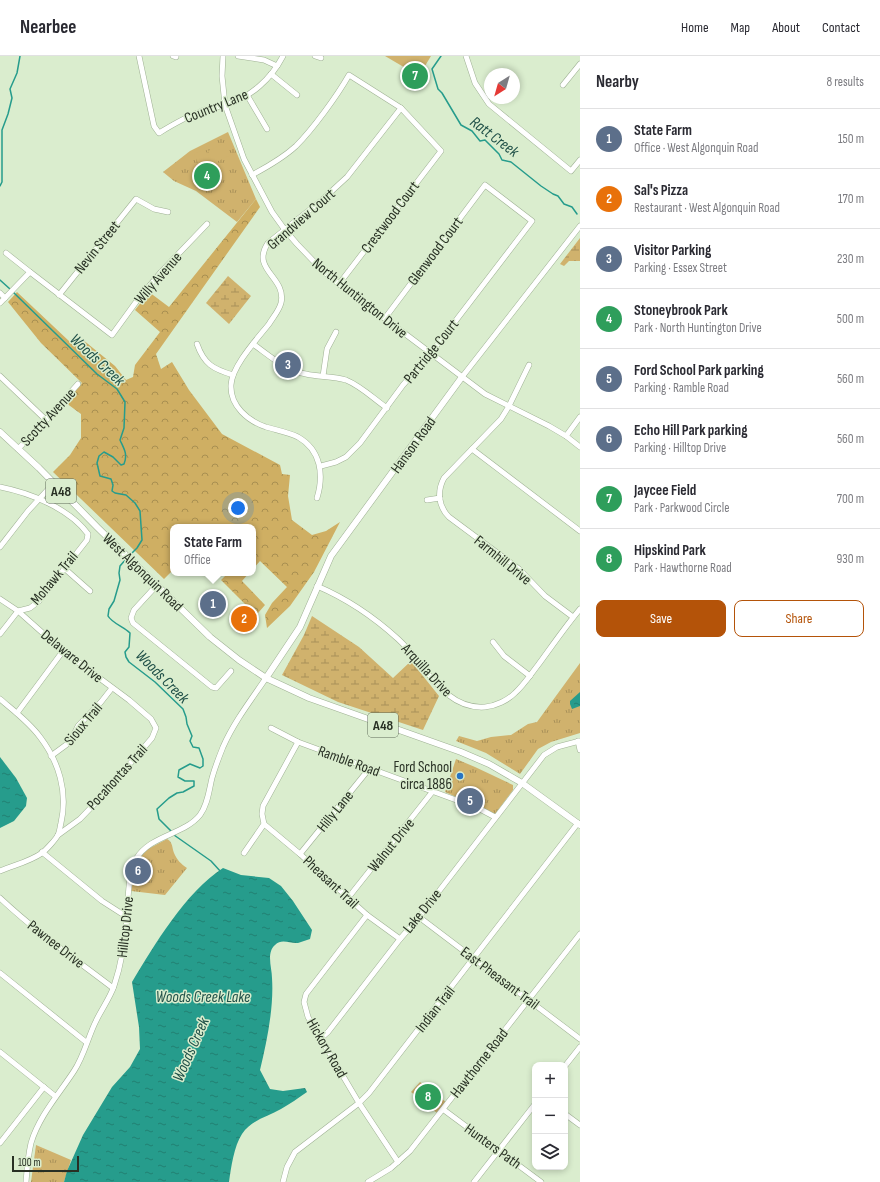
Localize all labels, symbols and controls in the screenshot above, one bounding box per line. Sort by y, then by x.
text: Nearbee [20,16,76,39]
text: Home [681,19,709,36]
text: Map [731,19,750,36]
text: About [772,19,800,36]
text: Contact [822,19,860,36]
pin: 7 [402,61,428,91]
north arrow [484,68,520,104]
text: Nearby [596,72,639,92]
text: 8 results [826,74,864,90]
street label: Country Lane [182,85,251,128]
water label: Ratt Creek [466,113,523,162]
text: State Farm [634,121,692,140]
text: 1 [606,131,612,147]
text: 150 m [838,131,864,147]
text: Office · West Algonquin Road [634,140,758,156]
pin: 4 [194,161,220,191]
street label: Crestwood Court [357,177,424,257]
text: Sal's Pizza [634,181,688,200]
street label: Grandview Court [263,184,340,254]
text: 2 [606,191,612,207]
text: 170 m [838,191,864,207]
text: Restaurant · West Algonquin Road [634,200,780,216]
street label: Glenwood Court [403,213,468,289]
street label: Nevin Street [70,217,125,278]
text: Visitor Parking [634,241,711,260]
street label: Willy Avenue [131,248,186,308]
text: 3 [606,251,612,267]
text: 230 m [837,251,864,267]
street label: North Huntington Drive [308,254,411,343]
text: Parking · Essex Street [634,260,727,276]
text: Stoneybrook Park [634,301,728,320]
text: 4 [606,311,612,327]
text: 500 m [837,311,864,327]
street label: Partridge Court [400,315,463,387]
text: Park · North Huntington Drive [634,320,762,336]
water label: Woods Creek [66,330,129,391]
pin: 3 [275,350,301,380]
text: Ford School Park parking [634,361,764,380]
text: 5 [606,371,612,387]
text: 560 m [837,371,864,387]
text: Parking · Ramble Road [634,380,729,396]
street label: Scotty Avenue [17,384,80,450]
street label: Hanson Road [387,413,440,477]
text: Echo Hill Park parking [634,421,747,440]
text: 6 [606,431,612,447]
text: 560 m [837,431,864,447]
text: Parking · Hilltop Drive [634,440,726,456]
road number: A48 [46,479,76,503]
text: Jaycee Field [634,481,696,500]
text: 7 [606,491,612,507]
text: 700 m [837,491,864,507]
your location [228,498,248,518]
text: Park · Parkwood Circle [634,500,729,516]
popup [170,524,256,576]
street label: West Algonquin Road [98,529,187,616]
street label: Farmhill Drive [470,531,535,589]
text: State Farm [184,533,242,552]
text: Hipskind Park [634,541,706,560]
street label: Mohawk Trail [26,548,82,609]
text: 8 [606,551,612,567]
text: 930 m [837,551,864,567]
text: Office [184,552,211,568]
text: Park · Hawthorne Road [634,560,732,576]
pin: 1 [200,589,226,619]
button: Save [596,600,726,637]
button: Share [734,600,864,637]
pin: 2 [231,604,257,634]
street label: Delaware Drive [37,626,107,687]
street label: Arquilla Drive [396,639,456,701]
water label: Woods Creek [131,646,193,708]
street label: Sioux Trail [60,699,107,750]
road number: A48 [368,713,398,737]
street label: Pocahontas Trail [83,741,152,814]
street label: Ramble Road [315,742,382,781]
place label: Ford School circa 1886 [394,758,452,794]
marker: Ford School circa 1886 [455,771,465,781]
pin: 5 [457,786,483,816]
street label: Hilly Lane [313,787,358,836]
street label: Walnut Drive [364,815,419,876]
street label: Pheasant Trail [299,852,363,913]
pin: 6 [125,856,151,886]
street label: Lake Drive [399,885,446,937]
street label: Hilltop Drive [113,895,138,959]
street label: Pawnee Drive [23,916,88,973]
street label: East Pheasant Trail [457,943,543,1014]
street label: Indian Trail [411,982,459,1036]
water label: Woods Creek Lake [156,988,250,1007]
water label: Woods Creek [169,1014,214,1084]
street label: Hickory Road [302,1015,351,1081]
street label: Hawthorne Road [446,1025,512,1102]
map controls [532,1062,568,1170]
button: + [532,1062,568,1098]
pin: 8 [415,1082,441,1112]
button: − [532,1098,568,1134]
street label: Hunters Path [461,1119,525,1173]
button: layers [532,1134,568,1170]
scale bar [12,1154,79,1173]
text: 100 m [18,1156,40,1169]

